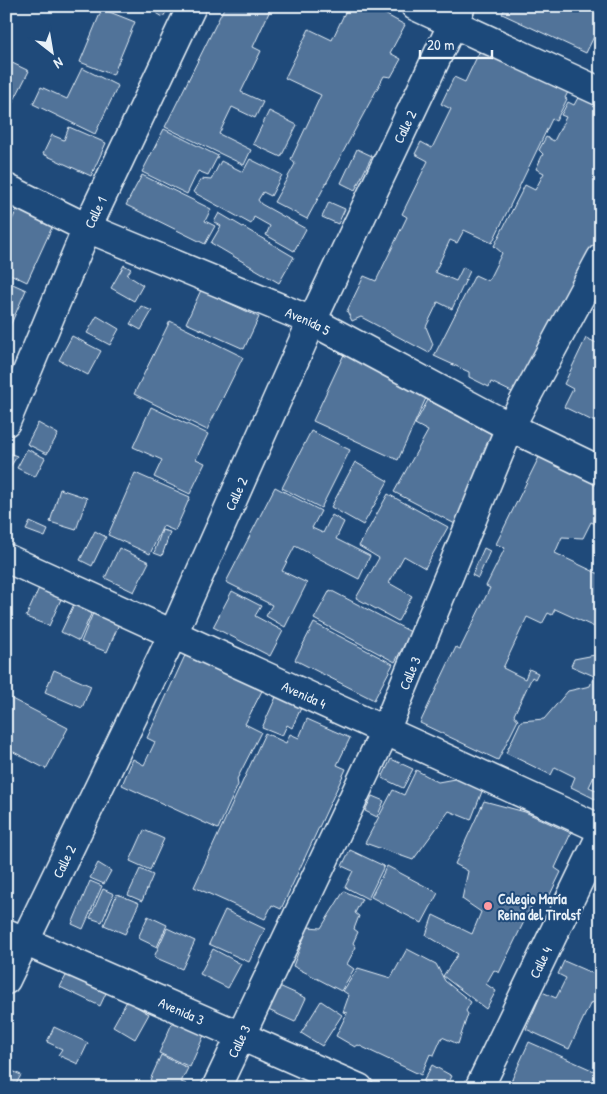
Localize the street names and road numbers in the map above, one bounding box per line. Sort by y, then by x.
street label: Calle 2 [388,106,420,146]
street label: Calle 1 [79,193,110,231]
street label: Avenida 5 [283,302,334,339]
street label: Calle 2 [220,473,251,513]
street label: Calle 3 [394,653,424,692]
street label: Avenida 4 [279,676,330,712]
street label: Calle 2 [47,841,80,881]
street label: Calle 4 [524,943,556,981]
street label: Avenida 3 [156,992,208,1029]
street label: Calle 3 [222,1021,254,1061]

